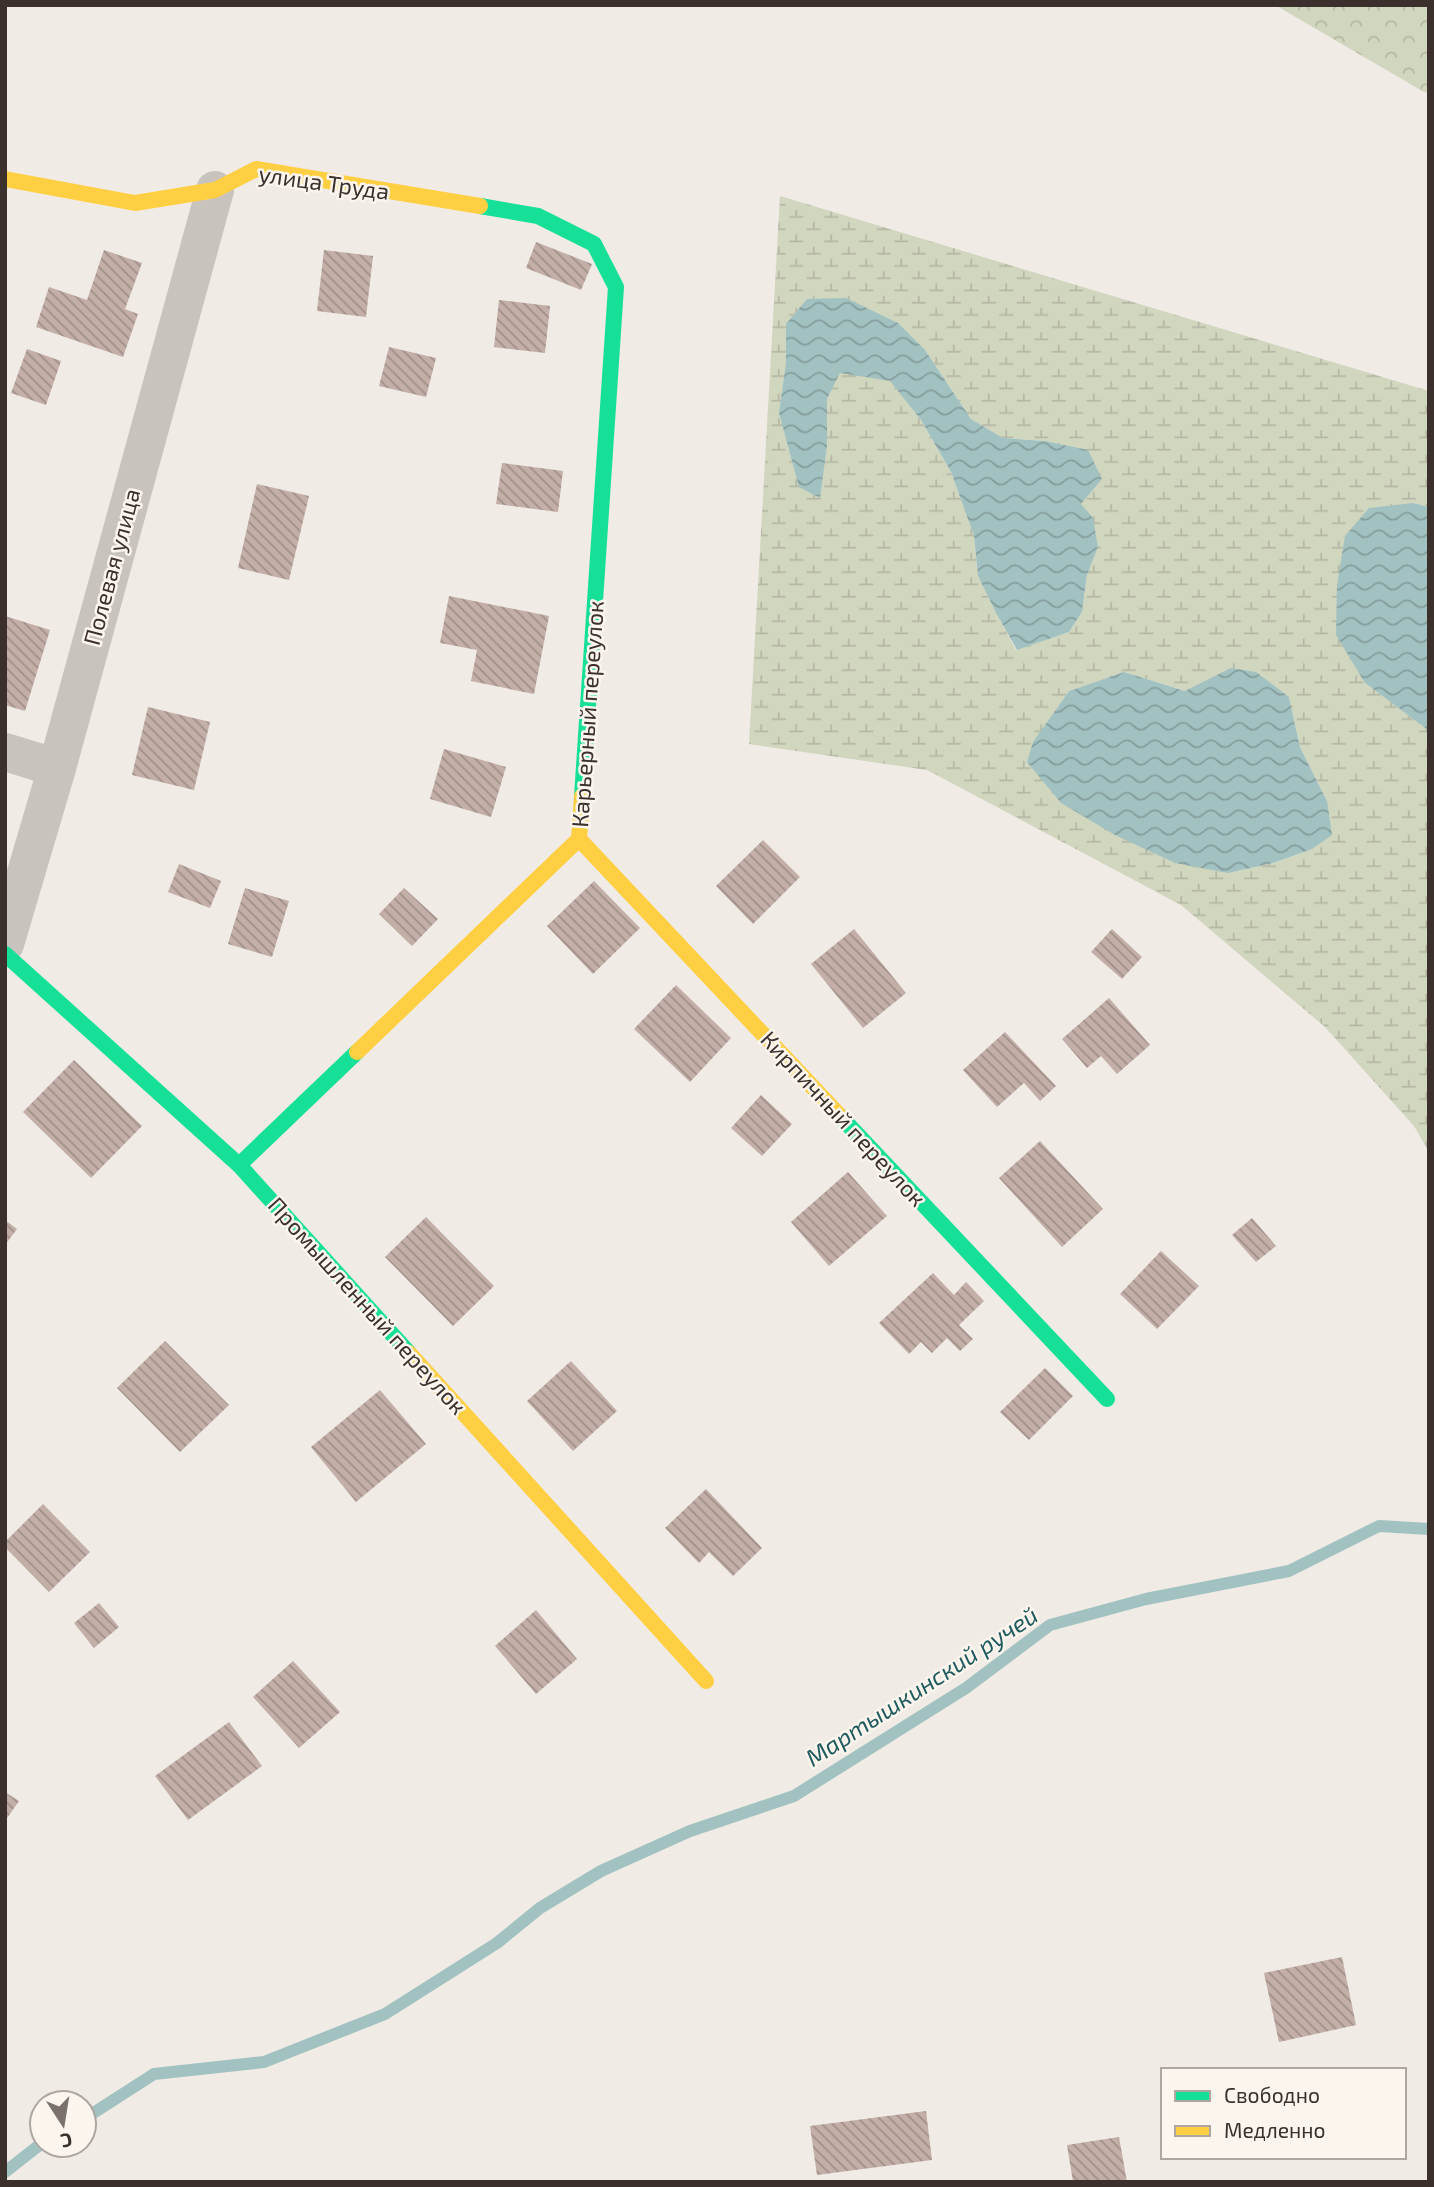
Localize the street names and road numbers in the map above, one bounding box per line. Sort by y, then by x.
street label: улица Труда [257,159,391,206]
street label: Полевая улица [77,485,146,648]
street label: Карьерный переулок [565,600,610,828]
street label: Кирпичный переулок [754,1025,932,1212]
street label: Промышленный переулок [262,1191,473,1420]

